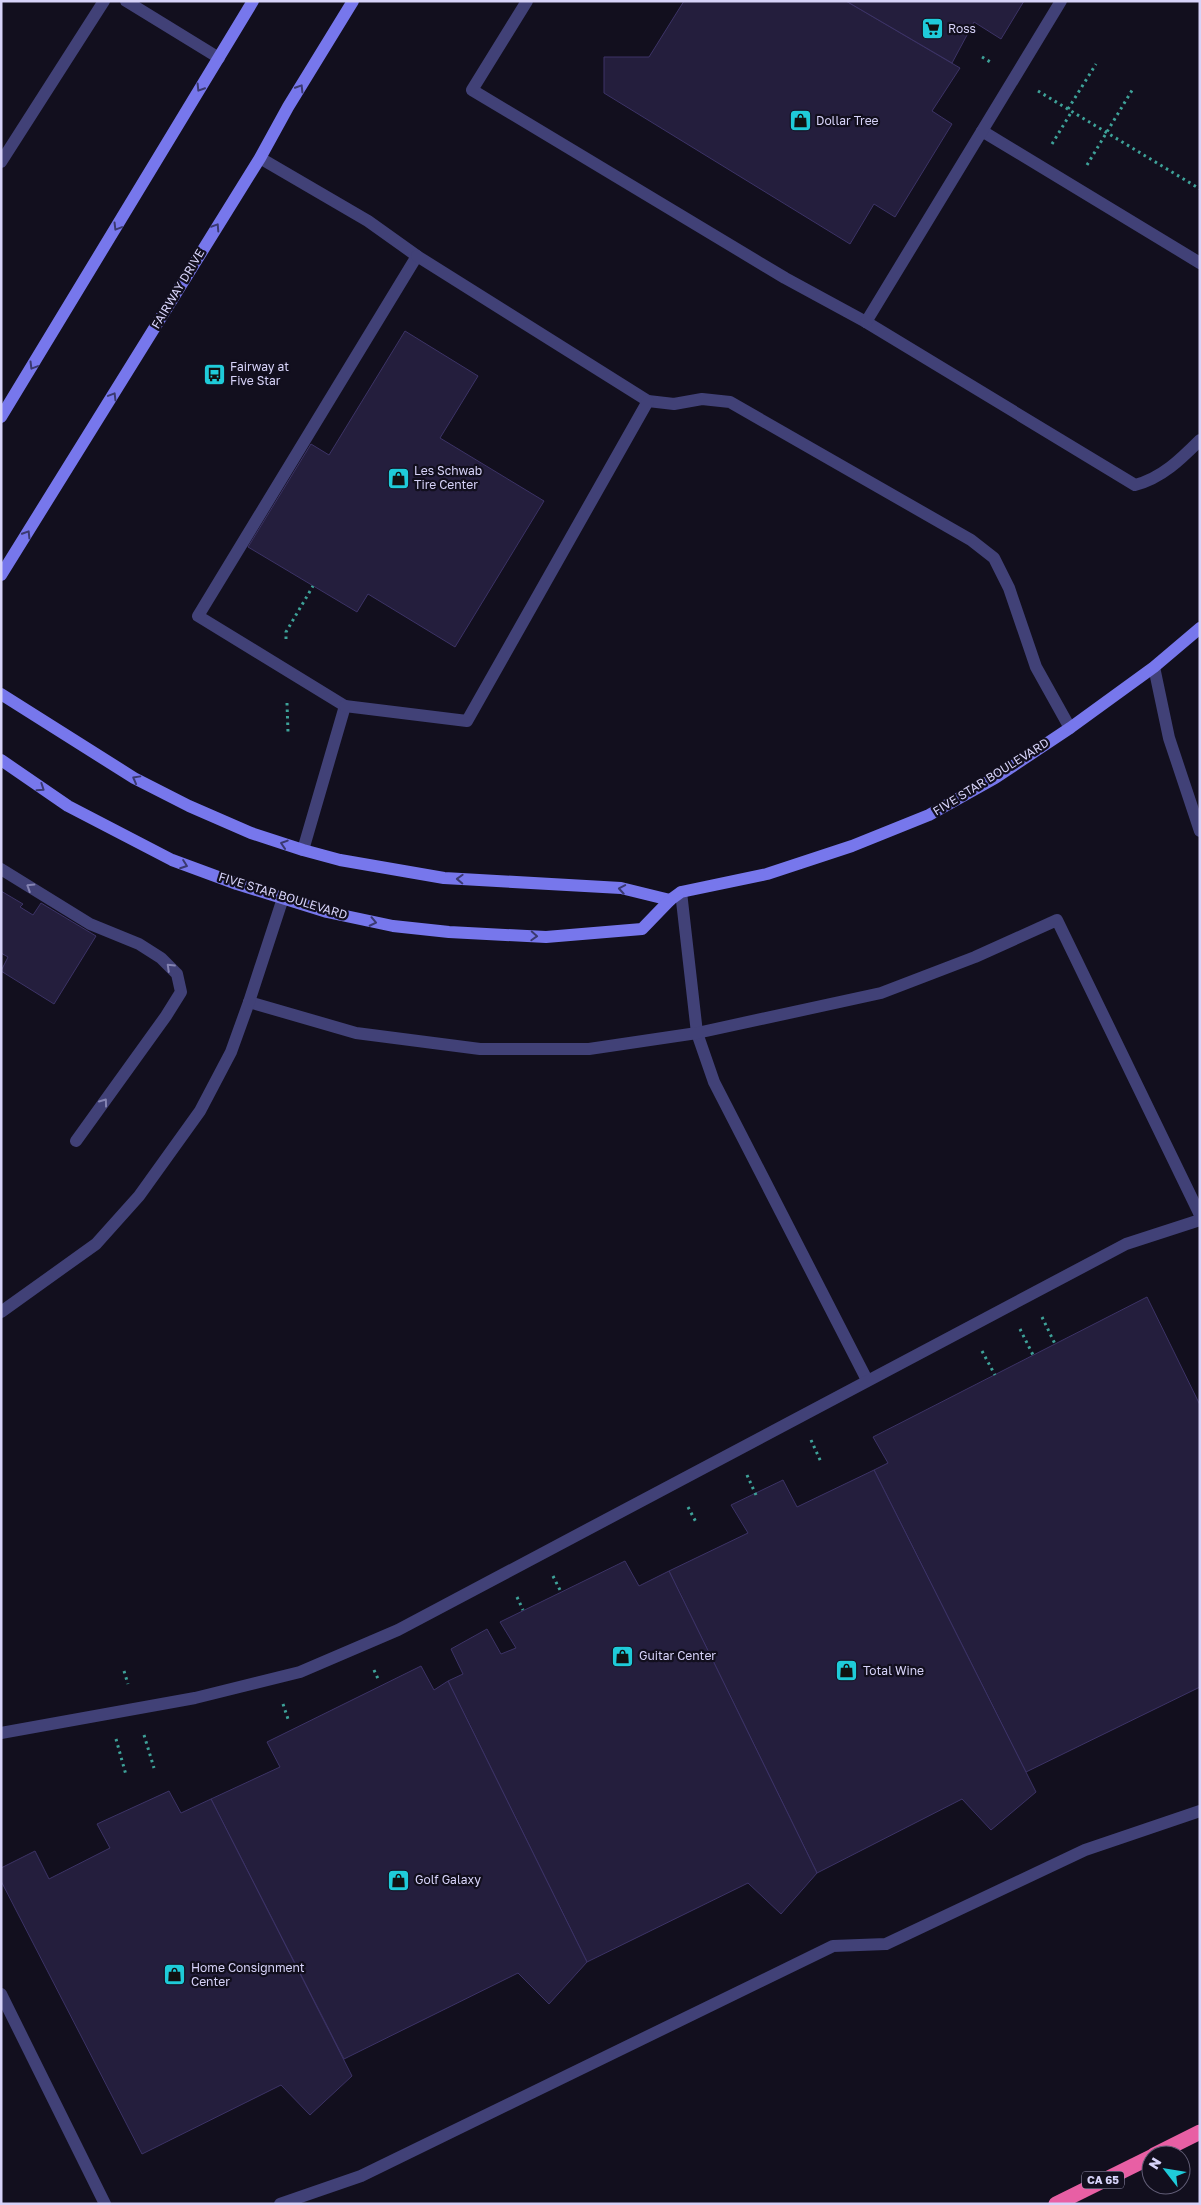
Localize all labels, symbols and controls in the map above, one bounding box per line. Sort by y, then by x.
supermarket icon: Ross [920,17,944,41]
place label: Ross [948,21,976,36]
one-way arrow [197,82,207,91]
one-way arrow [294,85,303,94]
shop icon: Dollar Tree [788,109,812,133]
place label: Dollar Tree [816,113,879,128]
one-way arrow [113,222,123,231]
one-way arrow [210,223,219,233]
street label: FAIRWAY DRIVE [148,246,207,331]
place label: Fairway at Five Star [230,359,289,388]
one-way arrow [29,361,39,370]
bus stop icon: Fairway at Five Star [202,362,226,386]
one-way arrow [106,392,116,401]
place label: Les Schwab Tire Center [414,463,482,492]
shop icon: Les Schwab Tire Center [386,466,410,490]
one-way arrow [21,530,31,539]
street label: FIVE STAR BOULEVARD [930,735,1052,818]
one-way arrow [132,775,141,785]
one-way arrow [36,782,45,791]
one-way arrow [281,840,289,850]
one-way arrow [179,859,188,869]
street label: FIVE STAR BOULEVARD [217,869,349,922]
one-way arrow [456,873,464,884]
one-way arrow [26,883,35,893]
one-way arrow [618,884,627,894]
one-way arrow [368,916,377,927]
one-way arrow [531,931,539,942]
one-way arrow [166,964,175,973]
one-way arrow [99,1099,107,1108]
shop icon: Guitar Center [611,1644,635,1668]
place label: Guitar Center [639,1648,716,1663]
shop icon: Total Wine [835,1659,859,1683]
place label: Total Wine [863,1663,924,1678]
shop icon: Golf Galaxy [387,1868,411,1892]
place label: Golf Galaxy [415,1872,481,1887]
place label: Home Consignment Center [191,1960,305,1989]
shop icon: Home Consignment Center [163,1963,187,1987]
north arrow [1141,2145,1191,2195]
text: N [1144,2154,1164,2172]
road number: CA 65 [1082,2172,1124,2188]

